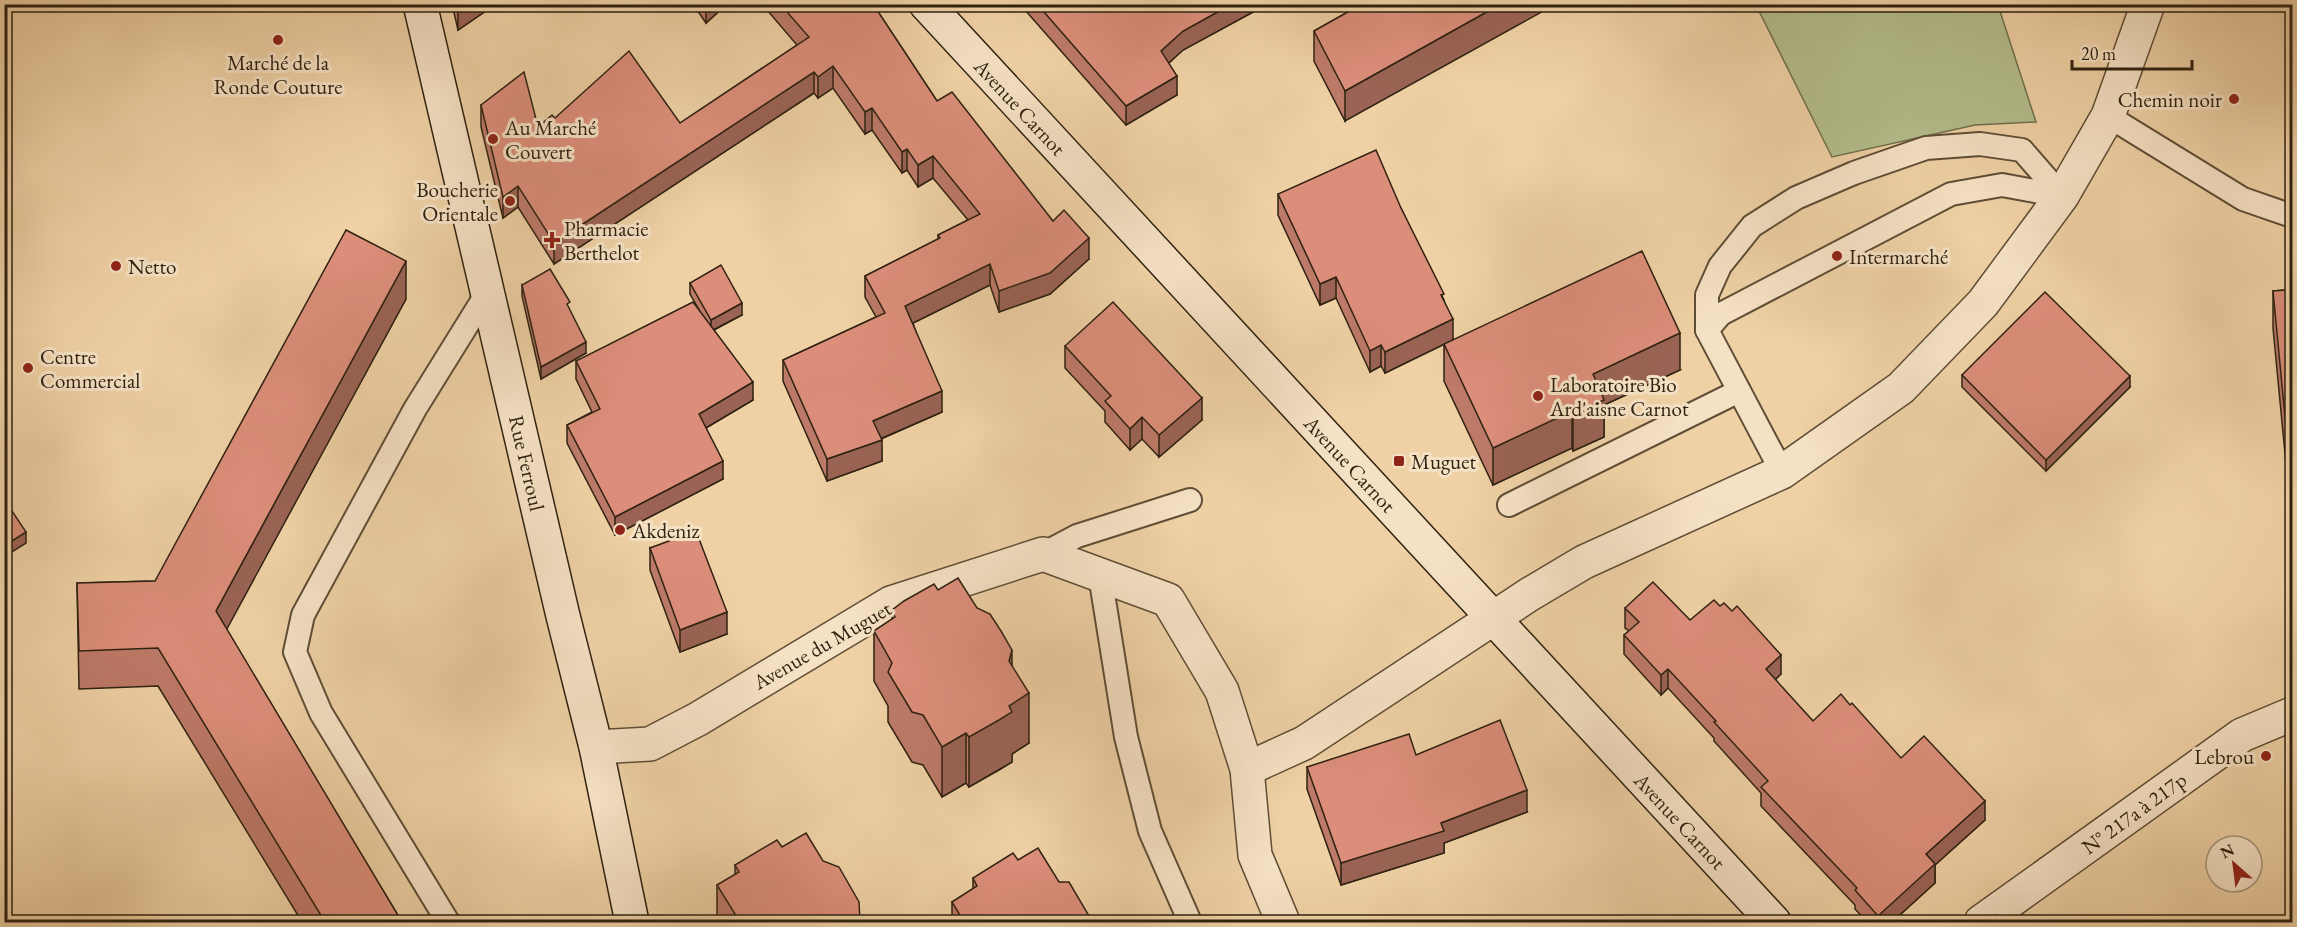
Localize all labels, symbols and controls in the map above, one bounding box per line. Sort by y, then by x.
marker: Marché de la Ronde Couture [271,33,285,47]
scale bar [2072,33,2192,71]
text: 20 m [2081,42,2116,65]
place label: Marché de la Ronde Couture [214,49,342,100]
street label: Avenue Carnot [968,52,1072,161]
place label: Chemin noir [2118,86,2222,113]
marker: Chemin noir [2227,92,2241,106]
place label: Au Marché Couvert [504,114,596,165]
marker: Au Marché Couvert [486,132,500,146]
place label: Boucherie Orientale [416,176,498,227]
marker: Boucherie Orientale [503,194,517,208]
place label: Pharmacie Berthelot [564,215,648,266]
marker: Pharmacie Berthelot [545,233,559,247]
place label: Intermarché [1849,243,1948,270]
marker: Intermarché [1830,249,1844,263]
place label: Netto [128,253,176,280]
marker: Netto [109,259,123,273]
place label: Centre Commercial [40,343,140,394]
marker: Centre Commercial [21,361,35,375]
place label: Laboratoire Bio Ard'aisne Carnot [1549,371,1689,422]
marker: Laboratoire Bio Ard'aisne Carnot [1531,389,1545,403]
street label: Avenue Carnot [1298,409,1402,518]
street label: Rue Ferroul [503,413,551,513]
place label: Muguet [1411,448,1476,475]
marker: Muguet [1392,454,1406,468]
place label: Akdeniz [631,517,699,544]
marker: Akdeniz [613,523,627,537]
street label: Avenue du Muguet [747,594,896,696]
place label: Lebrou [2194,743,2254,770]
marker: Lebrou [2259,749,2273,763]
street label: Avenue Carnot [1628,766,1732,875]
street label: N° 217a à 217p [2076,766,2192,860]
north arrow [2204,834,2264,894]
text: N [2217,839,2238,864]

